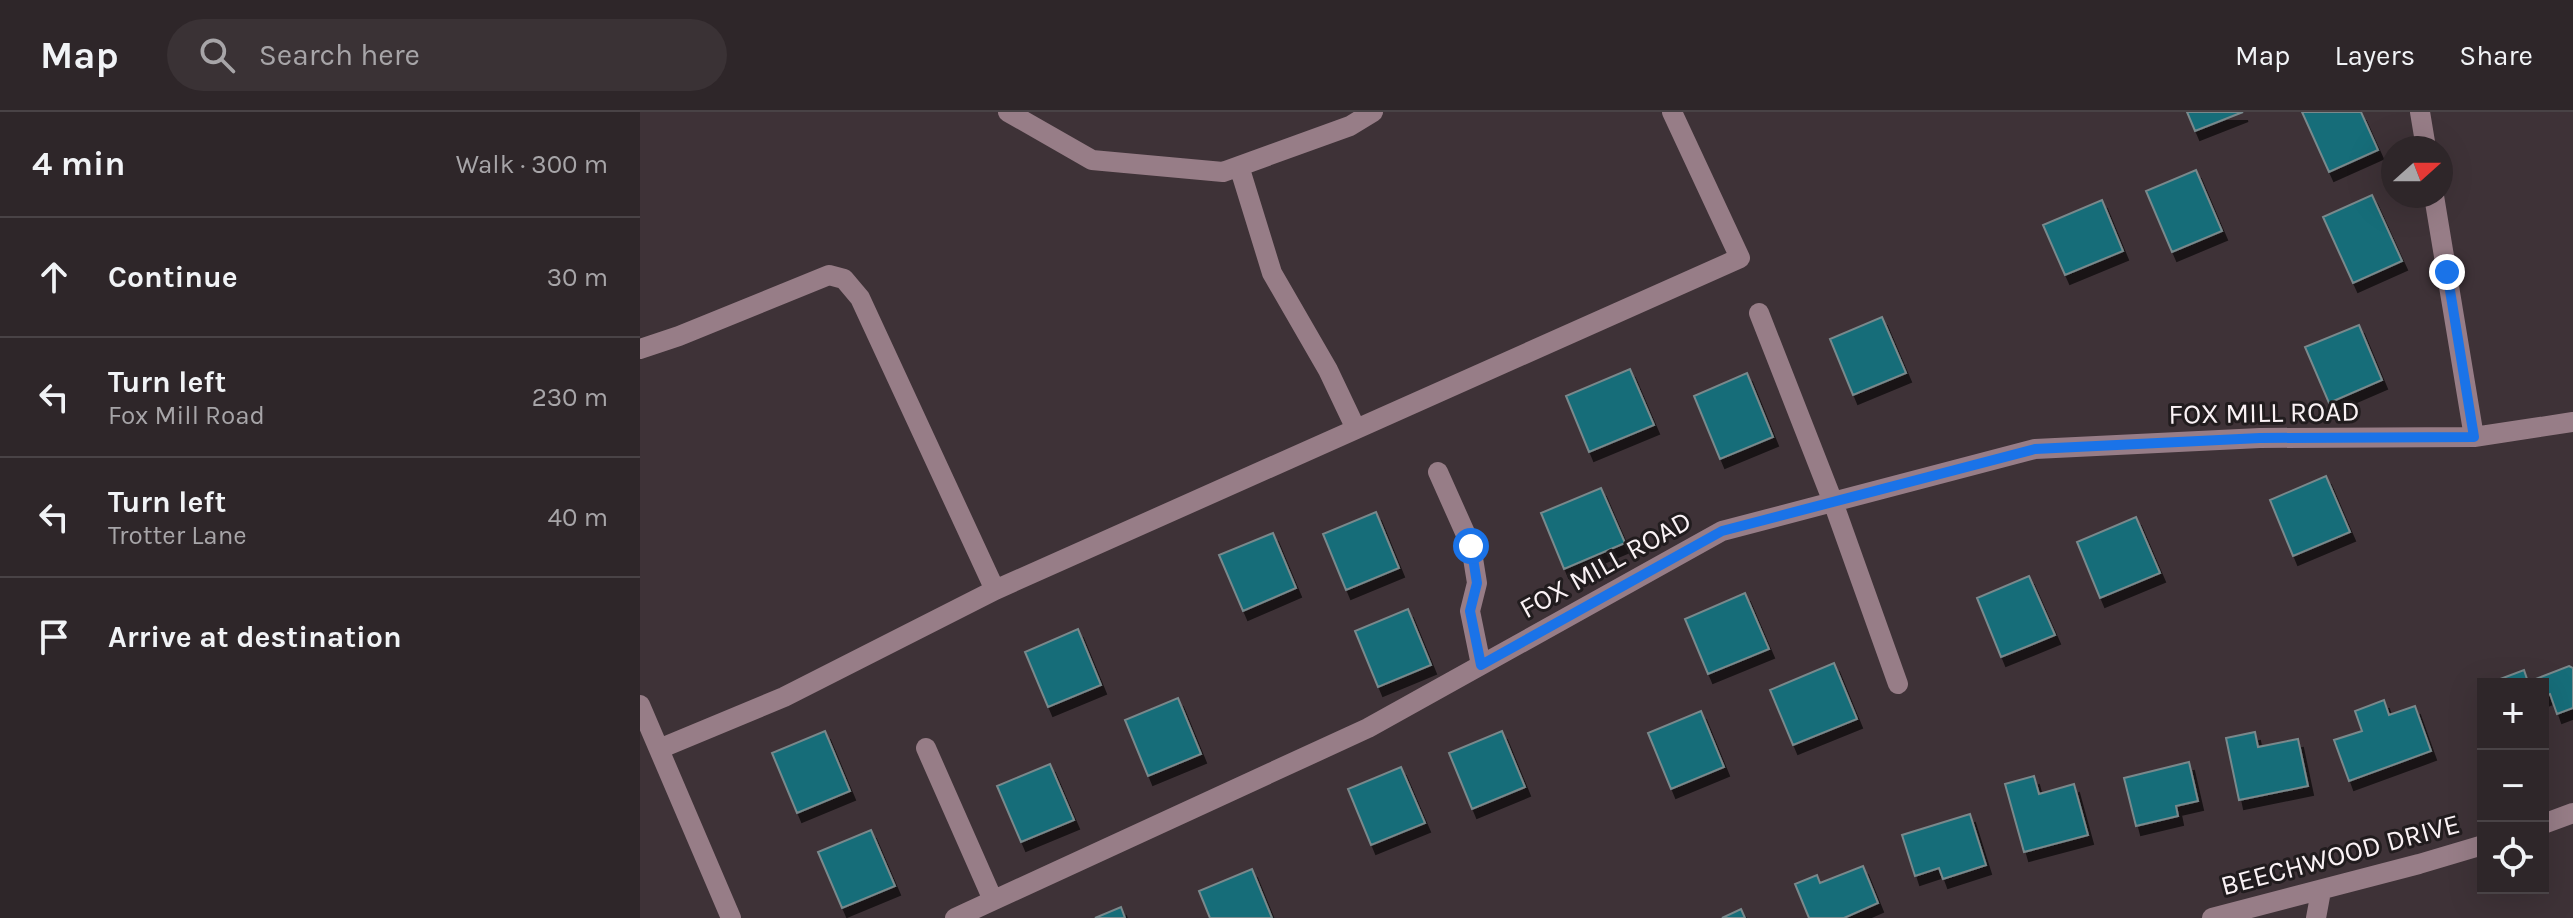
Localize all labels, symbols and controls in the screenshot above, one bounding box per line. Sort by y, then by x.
search box [167,19,727,91]
text: Map [40,33,119,78]
icon: search [195,33,239,77]
text: Search here [259,37,420,73]
text: Map [2235,39,2290,72]
text: Layers [2334,39,2415,72]
text: Share [2459,39,2533,72]
north arrow [2381,136,2453,208]
text: 4 min [32,144,125,184]
text: Walk · 300 m [456,149,608,180]
route end [2429,254,2465,290]
icon: ahead [32,255,76,299]
text: Continue [108,259,238,295]
text: 30 m [547,262,608,293]
text: Turn left [108,364,226,400]
icon: left [32,375,76,419]
text: 230 m [532,382,608,413]
street label: FOX MILL ROAD [2168,394,2360,431]
text: Fox Mill Road [108,400,265,431]
text: Turn left [108,484,226,520]
icon: left [32,495,76,539]
text: 40 m [548,502,608,533]
street label: FOX MILL ROAD [1514,504,1697,625]
text: Trotter Lane [108,520,247,551]
route start [1453,528,1489,564]
icon: arrive [32,615,76,659]
text: Arrive at destination [108,619,402,655]
map controls [2477,678,2549,894]
button: + [2477,678,2549,750]
button: − [2477,750,2549,822]
street label: BEECHWOOD DRIVE [2217,807,2463,902]
button: locate [2477,822,2549,894]

